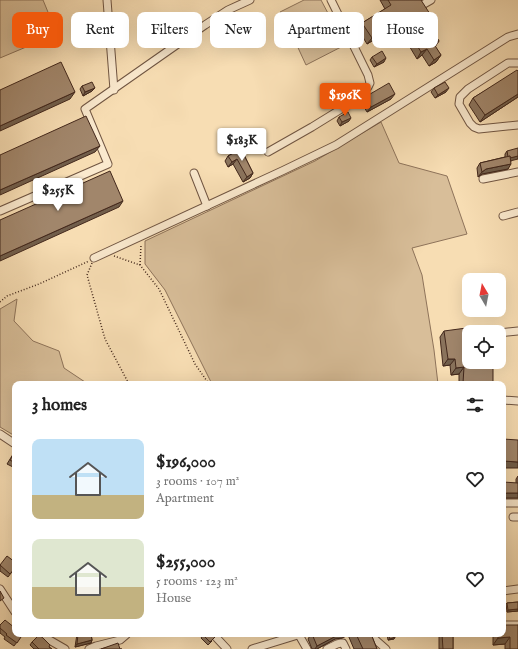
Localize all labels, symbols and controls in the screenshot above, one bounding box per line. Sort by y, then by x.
chip: Buy [12,12,63,48]
chip: Rent [71,12,129,48]
chip: Filters [137,12,202,48]
chip: New [210,12,266,48]
chip: Apartment [274,12,364,48]
chip: House [372,12,438,48]
pin: $196K [317,83,373,117]
text: $196K [329,87,361,104]
pin: $183K [214,128,270,162]
text: $183K [226,132,258,149]
pin: $255K [30,178,86,212]
text: $255K [42,182,74,199]
north arrow [462,273,506,317]
map controls [462,273,506,369]
button: locate [462,325,506,369]
icon: filters [464,394,486,416]
text: 3 homes [32,395,87,416]
text: $196,000 [156,452,216,473]
icon: home [64,455,112,503]
icon: heart [464,468,486,490]
text: 3 rooms · 107 m² [156,473,239,490]
text: Apartment [156,490,214,507]
text: $255,000 [156,552,215,573]
icon: home [64,555,112,603]
icon: heart [464,568,486,590]
text: 5 rooms · 123 m² [156,573,238,590]
text: House [156,590,191,607]

